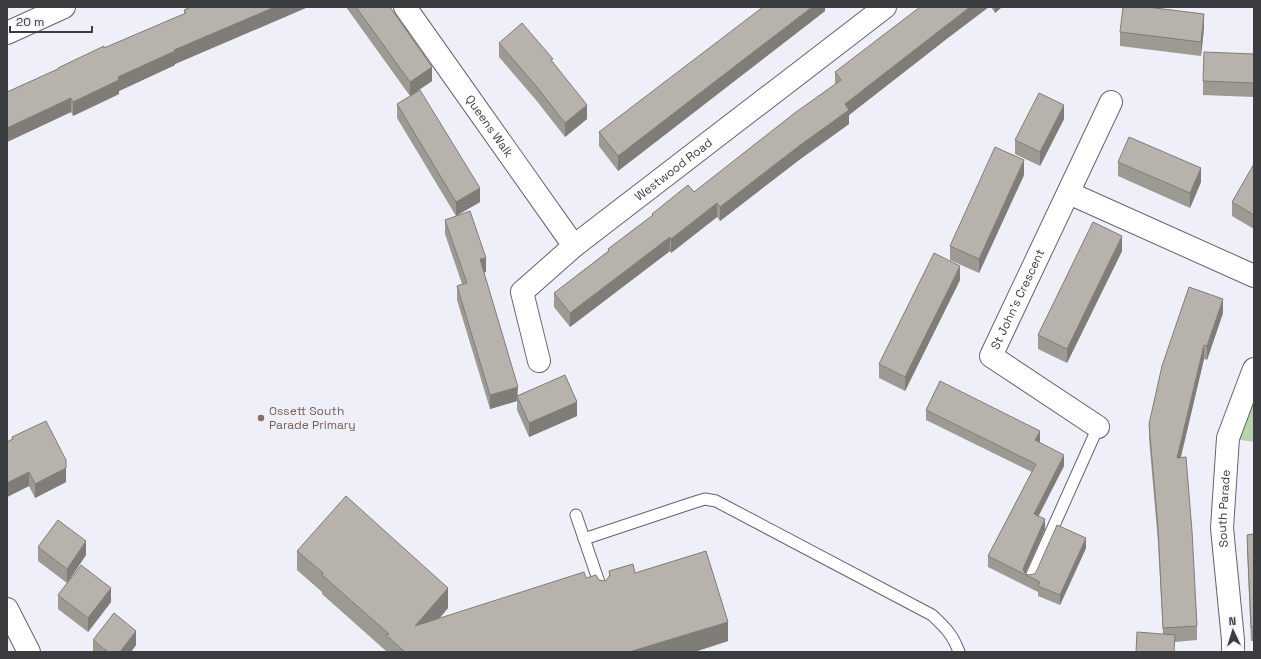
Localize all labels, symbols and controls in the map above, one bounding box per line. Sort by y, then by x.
scale bar [10,8,92,34]
text: 20 m [16,14,44,30]
street label: Queens Walk [462,92,517,161]
street label: Westwood Road [631,135,716,204]
street label: St John's Crescent [987,246,1048,352]
place label: Ossett South Parade Primary [269,403,356,433]
marker: Ossett South Parade Primary [256,413,266,423]
street label: South Parade [1214,469,1234,548]
north arrow [1213,611,1253,651]
text: N [1228,614,1236,628]

